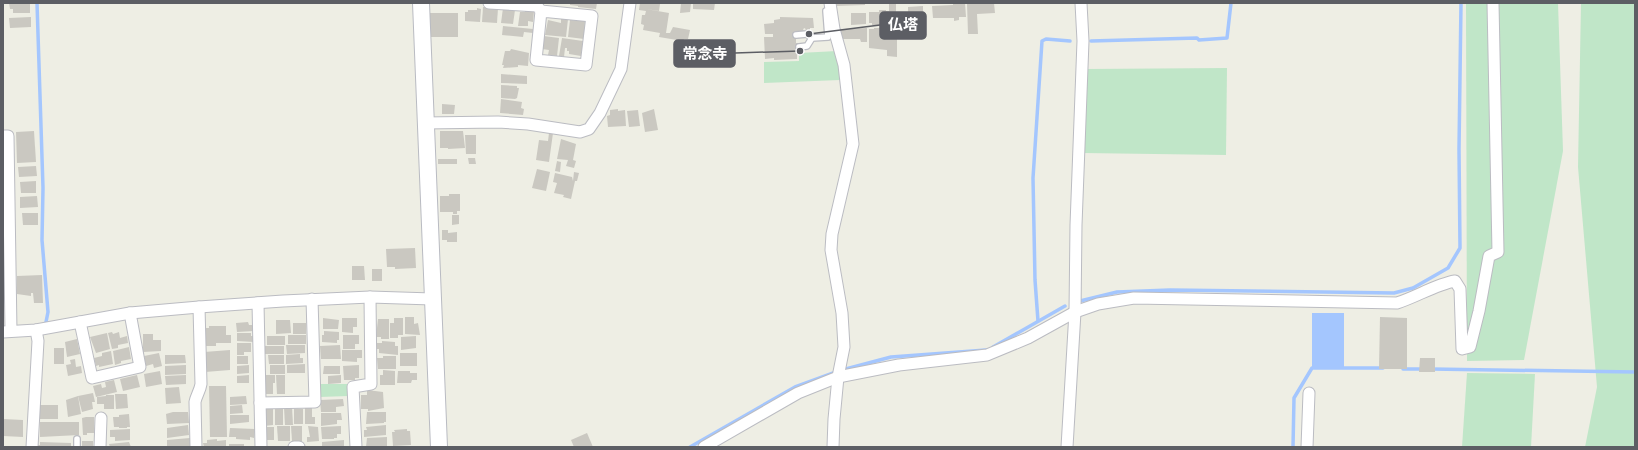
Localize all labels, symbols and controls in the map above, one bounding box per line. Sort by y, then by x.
callout: 仏塔 [880,12,926,39]
text: 仏塔 [887,16,918,33]
callout: 常念寺 [674,40,735,67]
text: 常念寺 [682,45,728,62]

